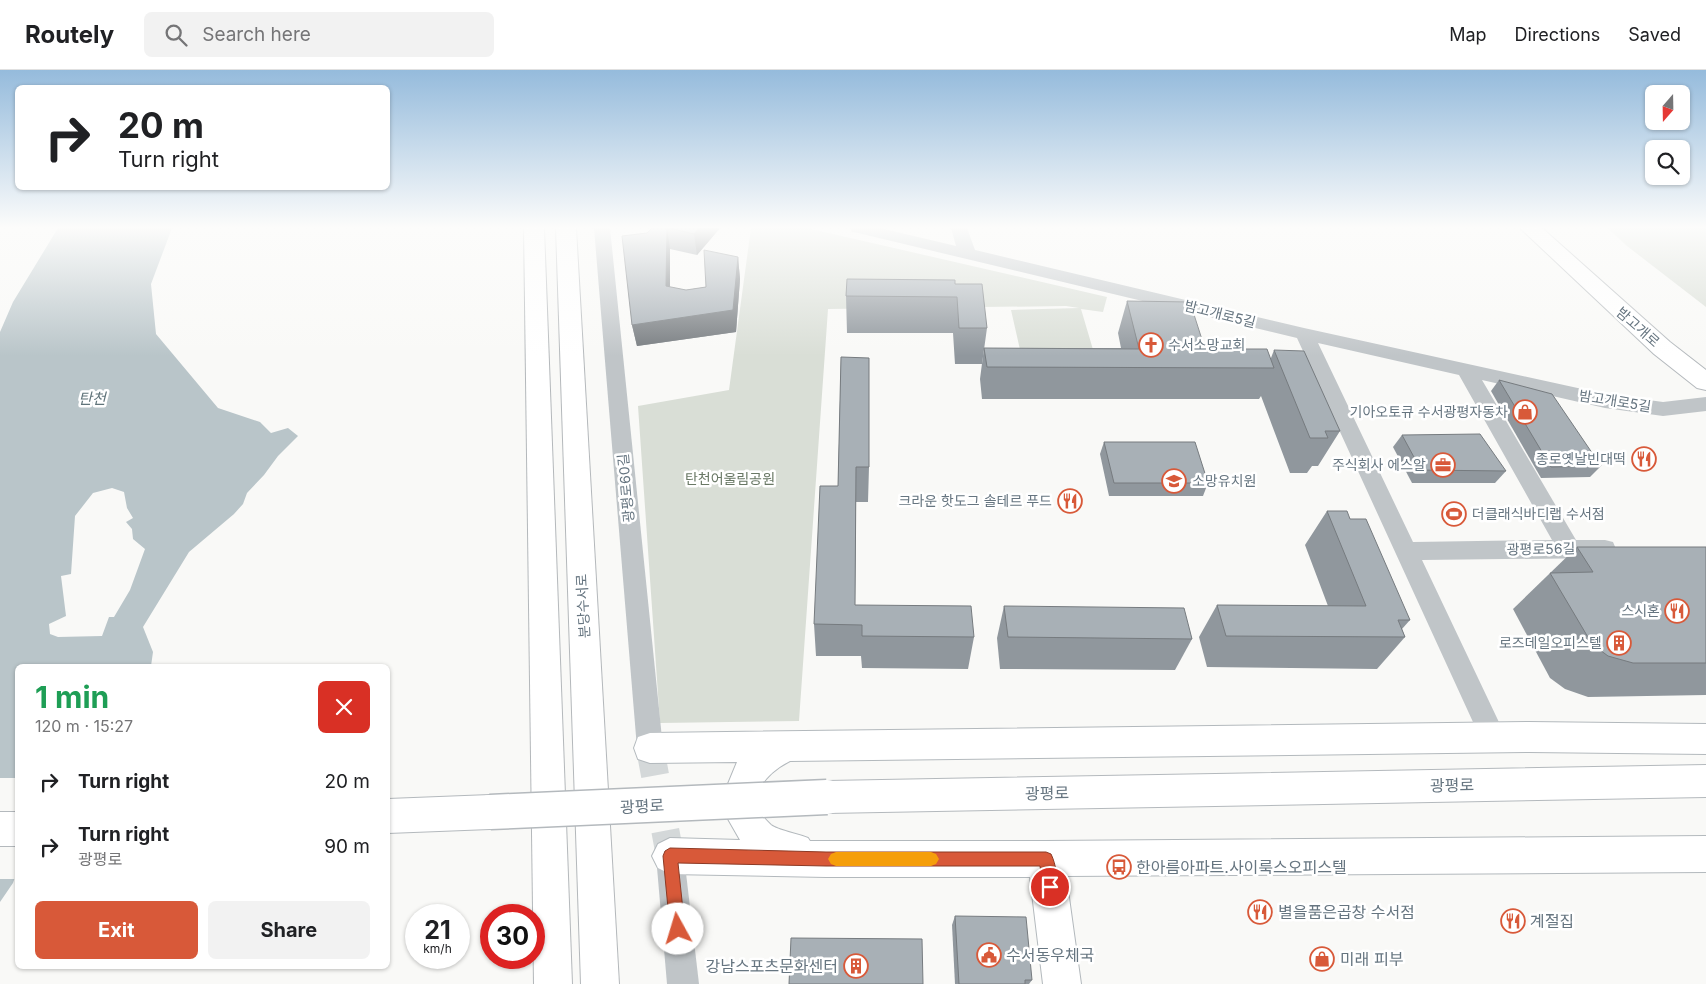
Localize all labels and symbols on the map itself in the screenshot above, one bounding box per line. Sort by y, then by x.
north arrow [1645,85,1690,130]
street label: 밤고개로5길 [1183,296,1258,331]
street label: 밤고개로 [1613,303,1663,350]
church icon: 수서소망교회 [1138,332,1164,358]
place label: 수서소망교회 [1168,336,1245,353]
street label: 밤고개로5길 [1578,386,1652,415]
water label: 탄천 [78,389,108,408]
shop icon: 기아오토큐 수서광평자동차 [1512,399,1538,425]
place label: 기아오토큐 수서광평자동차 [1350,403,1508,420]
restaurant icon: 종로옛날빈대떡 [1631,446,1657,472]
place label: 종로옛날빈대떡 [1536,450,1626,467]
office icon: 주식회사 에스알 [1430,452,1456,478]
street label: 광평로60길 [614,453,637,523]
place label: 주식회사 에스알 [1332,456,1426,473]
school or university icon: 소망유치원 [1161,468,1187,494]
park label: 탄천어울림공원 [685,470,775,487]
place label: 소망유치원 [1192,472,1256,489]
restaurant icon: 크라운 핫도그 솔테르 푸드 [1057,488,1083,514]
place label: 크라운 핫도그 솔테르 푸드 [899,492,1052,509]
sports icon: 더클래식바디랩 수서점 [1441,501,1467,527]
place label: 더클래식바디랩 수서점 [1472,505,1605,522]
street label: 광평로56길 [1506,539,1575,558]
street label: 분당수서로 [572,573,593,639]
restaurant icon: 스시혼 [1664,598,1690,624]
place label: 스시혼 [1621,602,1660,619]
building icon: 로즈데일오피스텔 [1606,630,1632,656]
place label: 로즈데일오피스텔 [1499,634,1602,651]
street label: 광평로 [1430,775,1475,795]
street label: 광평로 [1025,783,1070,803]
street label: 광평로 [619,795,665,817]
bus stop icon: 한아름아파트.사이룩스오피스텔 [1106,854,1132,880]
place label: 한아름아파트.사이룩스오피스텔 [1136,857,1347,877]
pin [1029,866,1071,908]
restaurant icon: 별을품은곱창 수서점 [1247,899,1273,925]
position arrow [651,902,703,954]
place label: 별을품은곱창 수서점 [1278,902,1415,922]
speed limit sign: 30 [480,904,545,969]
restaurant icon: 계절집 [1500,908,1526,934]
place label: 계절집 [1530,911,1574,931]
public building icon: 수서동우체국 [976,942,1002,968]
place label: 수서동우체국 [1006,945,1094,965]
shop icon: 미래 피부 [1309,946,1335,972]
place label: 미래 피부 [1340,949,1404,969]
building icon: 강남스포츠문화센터 [843,953,869,979]
place label: 강남스포츠문화센터 [706,956,838,976]

